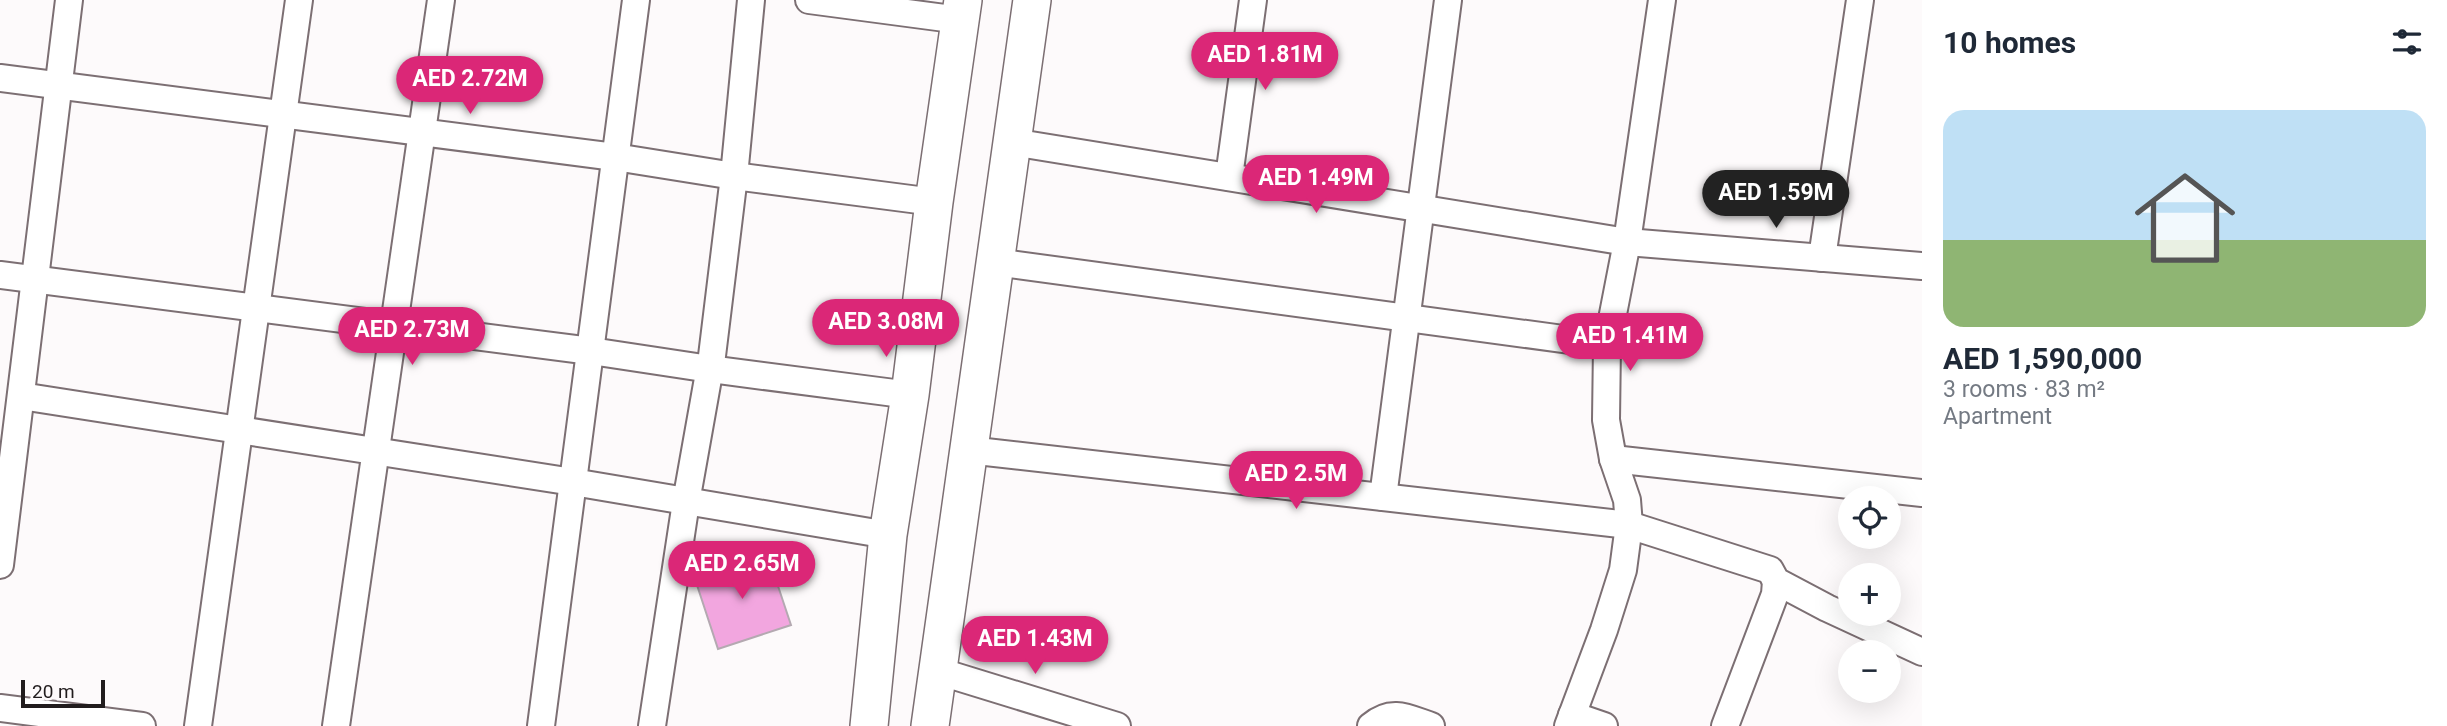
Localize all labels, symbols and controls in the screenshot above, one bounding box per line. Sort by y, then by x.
icon: filters [2388,23,2426,61]
text: 10 homes [1943,25,2076,60]
pin: AED 1.81M [1185,32,1345,92]
text: AED 1.81M [1207,41,1323,68]
pin: AED 2.72M [390,57,550,116]
text: AED 2.72M [412,65,528,92]
icon: home [2122,155,2248,281]
pin: AED 1.49M [1236,156,1396,215]
text: AED 1.49M [1258,164,1374,191]
pin: AED 1.59M [1696,170,1856,230]
text: AED 1.59M [1718,179,1834,206]
pin: AED 3.08M [806,300,966,359]
pin: AED 2.73M [332,308,492,367]
text: AED 3.08M [828,308,944,335]
pin: AED 1.41M [1550,314,1710,373]
text: AED 2.73M [354,316,470,343]
text: AED 1.41M [1572,322,1688,349]
text: AED 1,590,000 [1943,341,2142,376]
text: 3 rooms · 83 m² [1943,376,2105,403]
text: Apartment [1943,403,2052,430]
pin: AED 2.5M [1224,452,1368,511]
text: AED 2.5M [1245,460,1347,487]
map controls [1838,486,1901,703]
button: locate [1838,486,1901,549]
pin: AED 2.65M [662,542,822,601]
text: AED 2.65M [684,550,800,577]
button: + [1838,563,1901,626]
pin: AED 1.43M [955,616,1115,676]
text: AED 1.43M [977,625,1093,652]
button: − [1838,640,1901,703]
scale bar [21,677,105,709]
text: 20 m [32,680,75,703]

